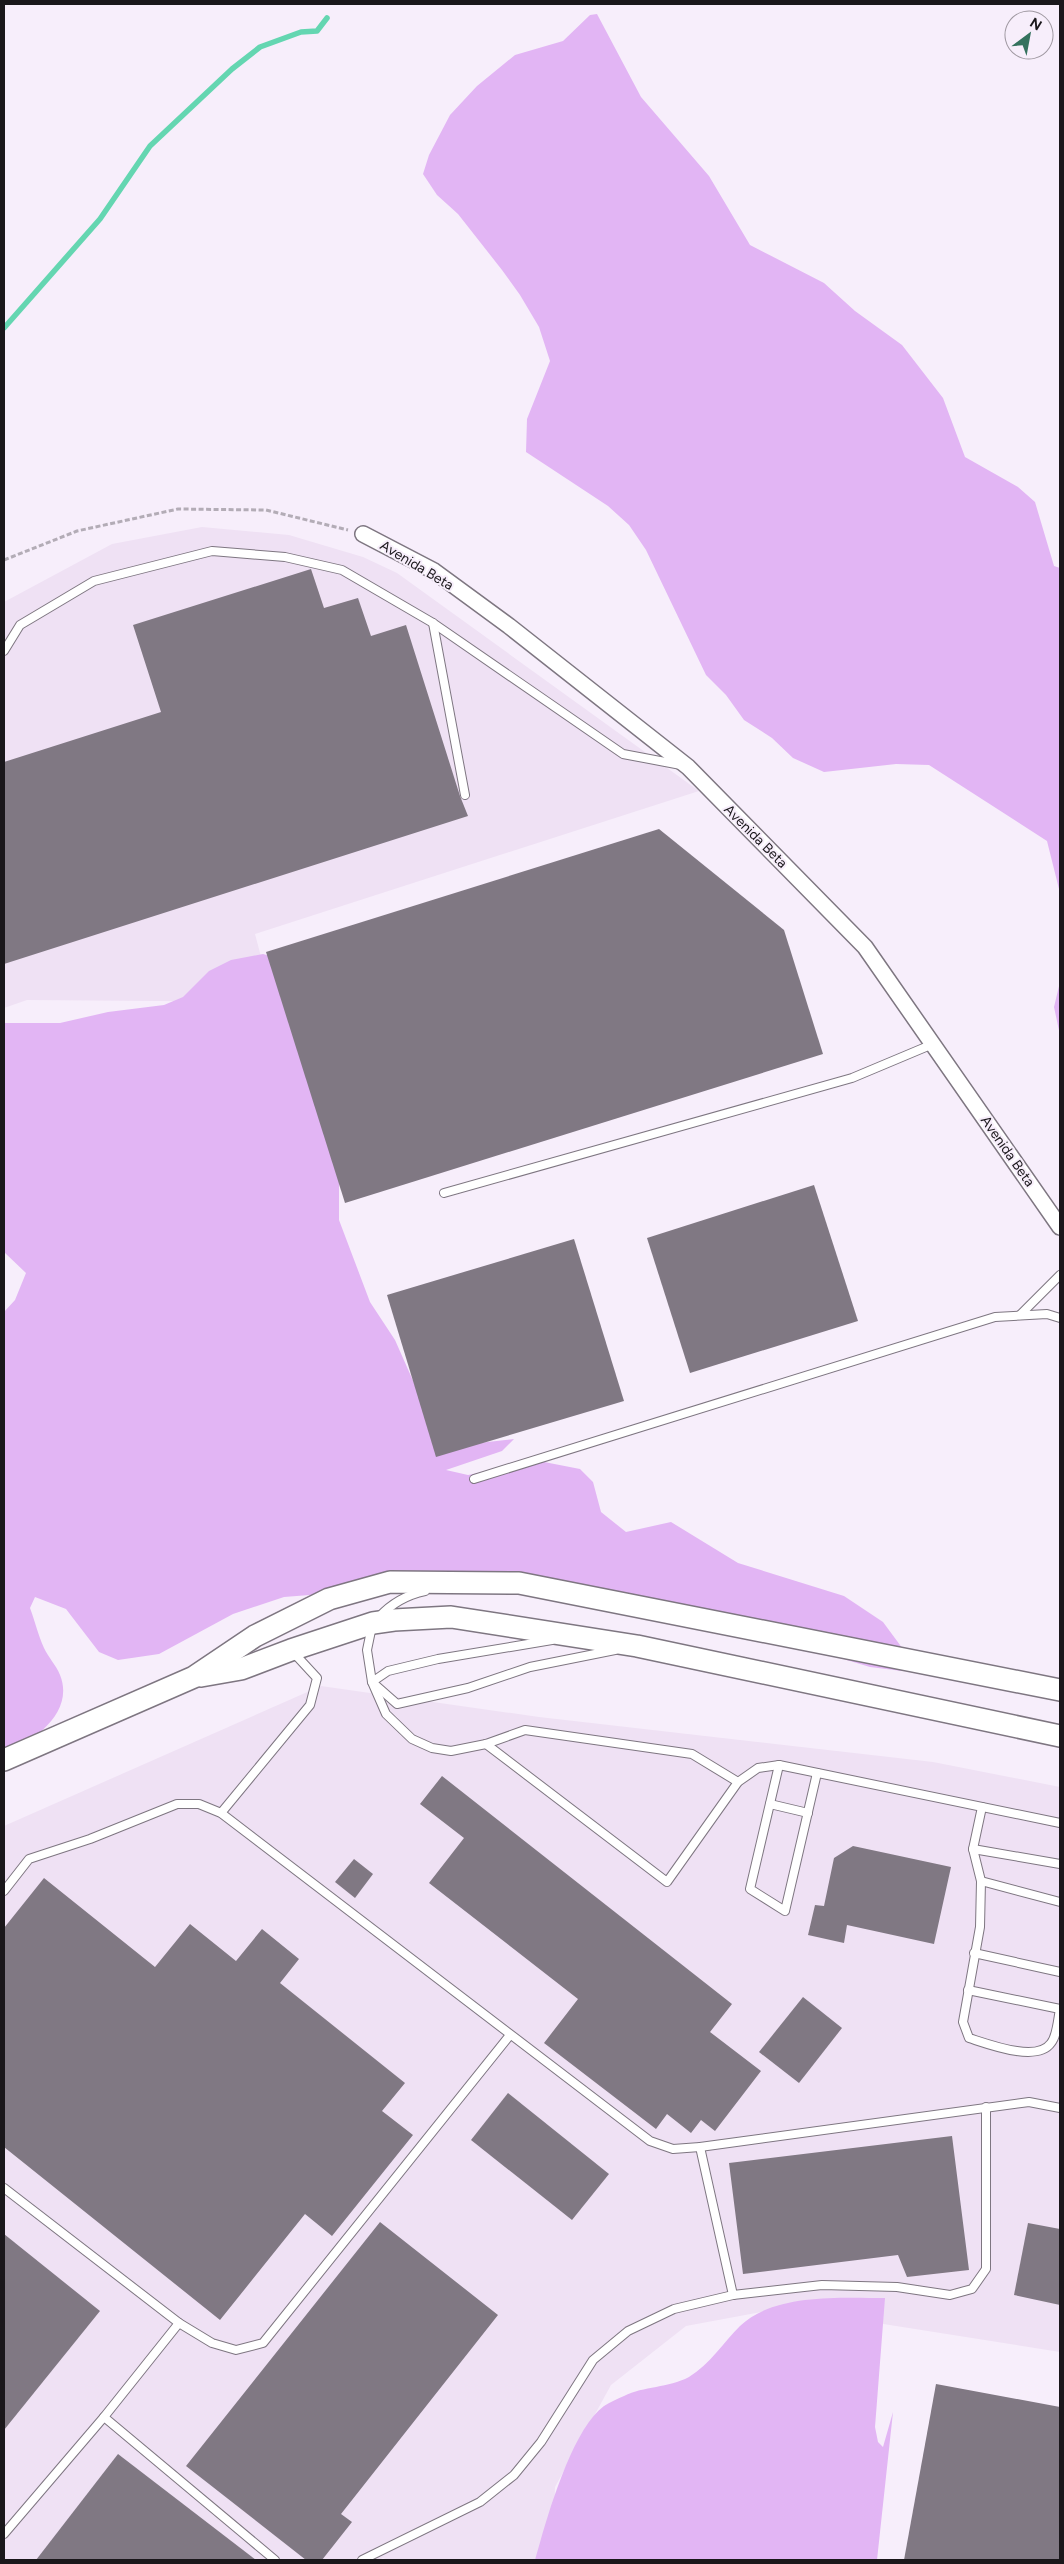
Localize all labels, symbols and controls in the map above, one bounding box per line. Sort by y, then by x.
north arrow [1004,10,1054,60]
text: N [1027,14,1045,34]
street label: Avenida Beta [377,537,456,594]
street label: Avenida Beta [720,801,791,872]
street label: Avenida Beta [977,1113,1038,1190]

